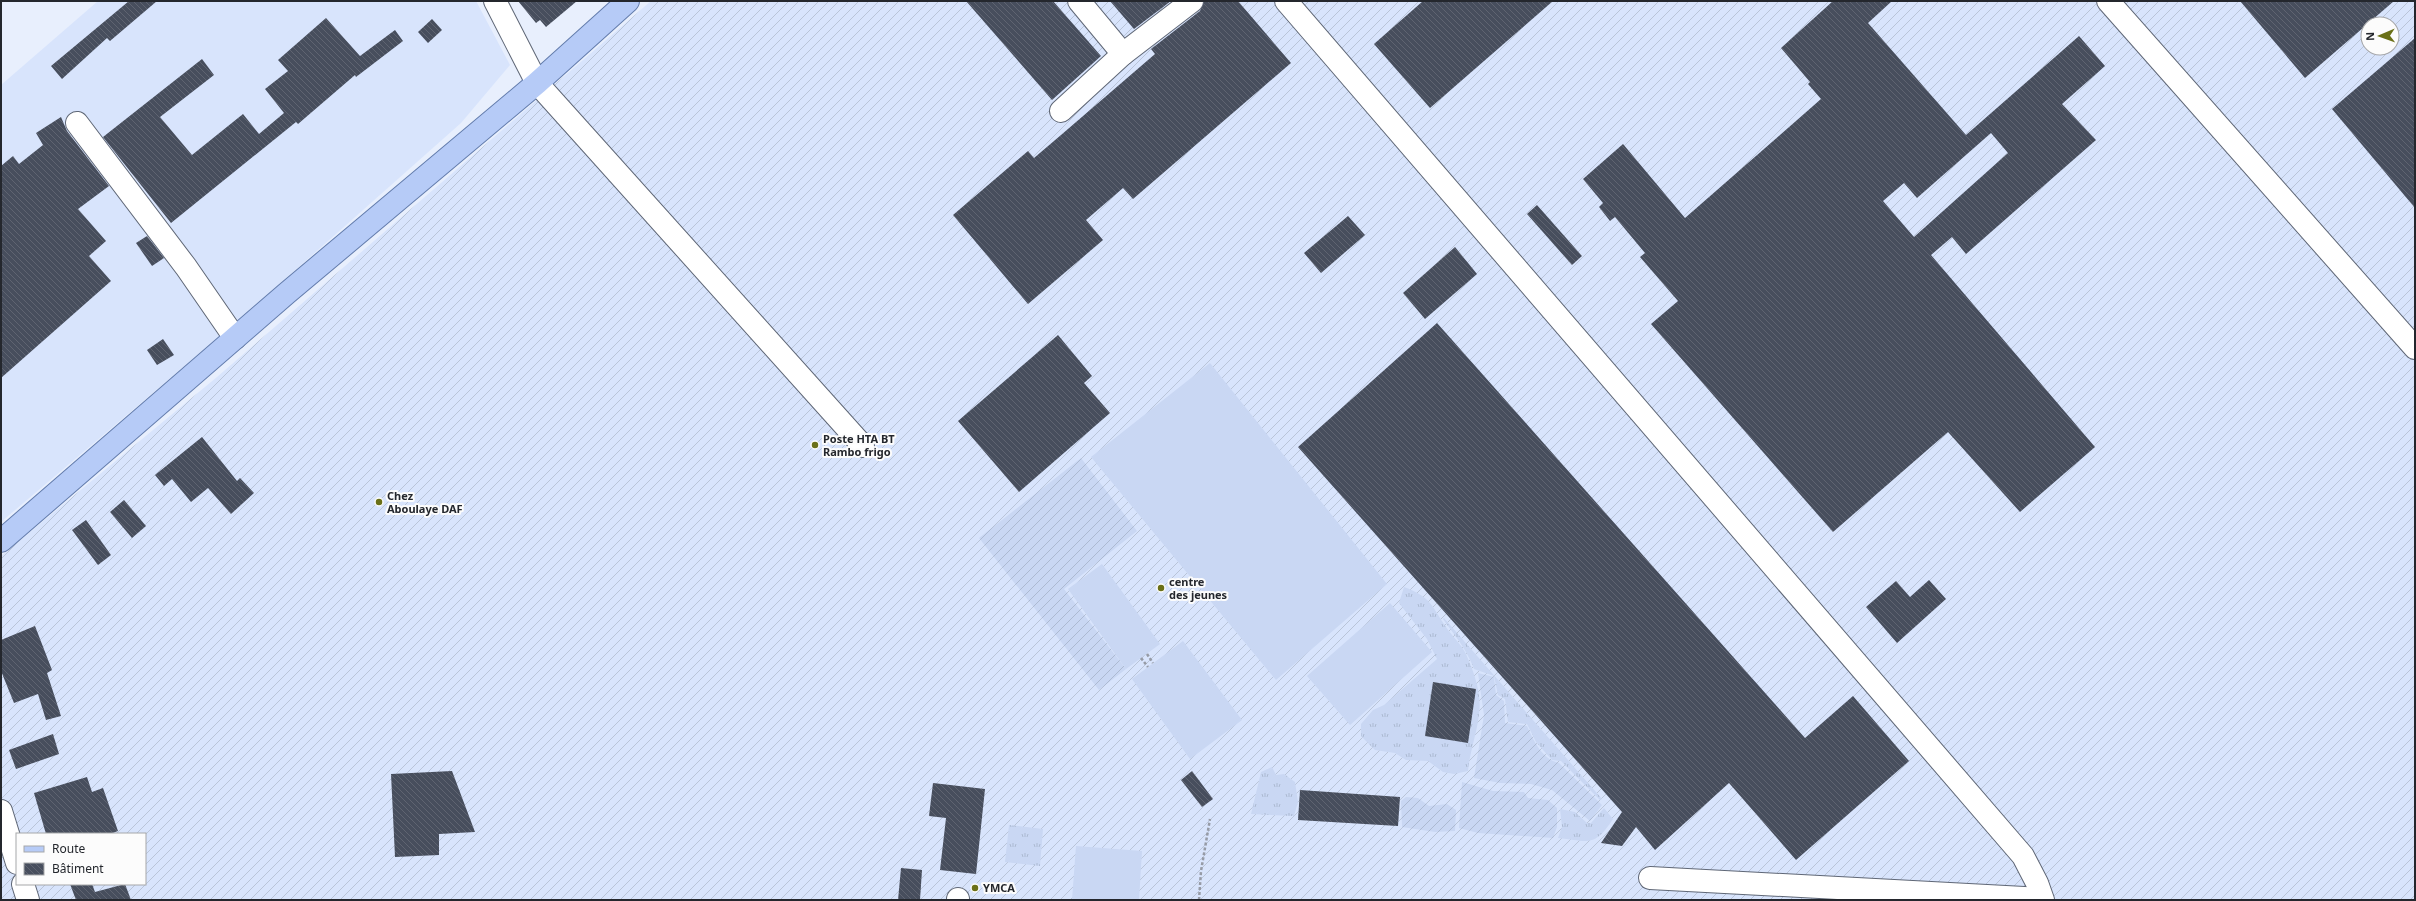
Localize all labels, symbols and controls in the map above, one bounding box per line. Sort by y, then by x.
north arrow [2360,16,2400,56]
text: N [2362,32,2377,41]
place label: Poste HTA BT Rambo frigo [823,431,895,459]
marker: Poste HTA BT Rambo frigo [810,440,820,450]
place label: Chez Aboulaye DAF [387,488,463,516]
marker: Chez Aboulaye DAF [374,497,384,507]
place label: centre des jeunes [1169,574,1228,602]
marker: centre des jeunes [1156,583,1166,593]
legend [16,833,146,885]
text: Route [52,840,85,857]
text: Bâtiment [52,860,104,877]
place label: YMCA [983,880,1015,895]
marker: YMCA [970,883,980,893]

